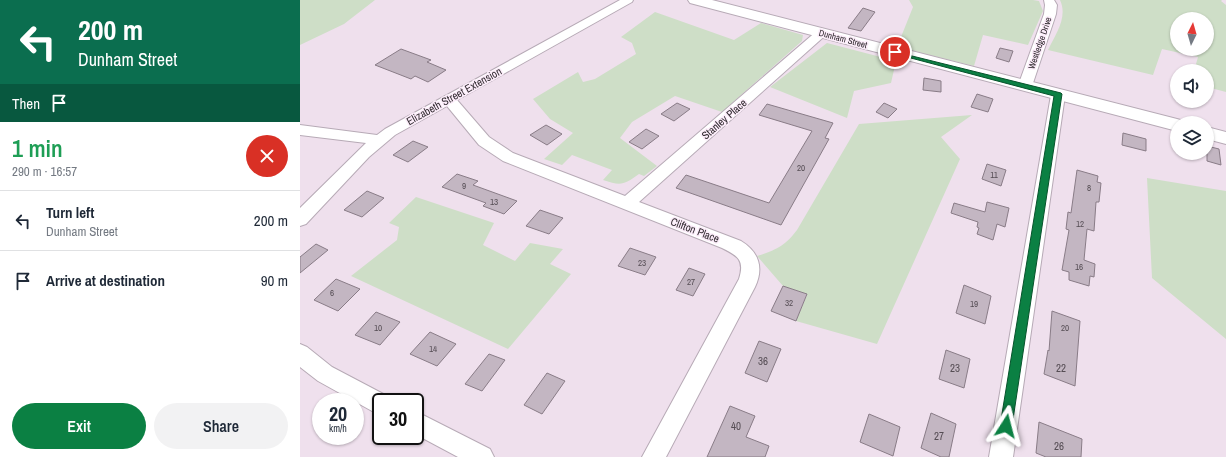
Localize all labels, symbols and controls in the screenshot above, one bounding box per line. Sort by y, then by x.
text: 200 m [78,11,143,49]
north arrow [1170,12,1214,56]
map controls [1170,12,1214,160]
street label: Westledge Drive [1025,15,1055,71]
icon: left [12,16,64,68]
street label: Dunham Street [817,27,869,51]
pin [878,35,912,69]
icon: arrive [884,41,906,63]
text: Dunham Street [78,47,177,72]
street label: Elizabeth Street Extension [404,64,504,128]
button: sound [1170,64,1214,108]
icon: arrive [48,92,70,114]
text: Then [12,93,40,114]
street label: Stanley Place [699,96,749,142]
button: layers [1170,116,1214,160]
text: 1 min [12,132,63,164]
button: close [246,135,288,177]
house number: 20 [797,162,805,174]
text: 290 m · 16:57 [12,163,77,180]
house number: 11 [990,169,998,181]
house number: 9 [462,180,466,192]
house number: 8 [1087,182,1091,194]
house number: 13 [490,196,498,208]
text: Turn left [46,202,94,223]
icon: left [12,210,34,232]
text: 200 m [254,210,288,231]
street label: Clifton Place [669,214,721,246]
house number: 12 [1076,218,1084,230]
text: Dunham Street [46,223,118,240]
house number: 23 [638,257,646,269]
house number: 16 [1075,261,1083,273]
icon: arrive [12,270,34,292]
text: Arrive at destination [46,270,165,291]
text: 90 m [261,270,288,291]
house number: 27 [687,276,695,288]
house number: 6 [330,287,334,299]
house number: 32 [785,297,793,309]
house number: 19 [970,298,978,310]
house number: 10 [374,322,382,334]
house number: 20 [1061,322,1069,334]
house number: 14 [429,343,437,355]
house number: 36 [758,354,768,368]
house number: 23 [950,361,960,375]
house number: 22 [1056,361,1066,375]
speed limit sign: 30 [372,393,424,445]
text: 20 [329,400,347,427]
button: Exit [12,403,146,449]
button: Share [154,403,288,449]
position arrow [985,405,1027,447]
house number: 40 [731,419,741,433]
text: km/h [329,422,347,435]
house number: 27 [934,429,944,443]
house number: 26 [1054,439,1064,453]

